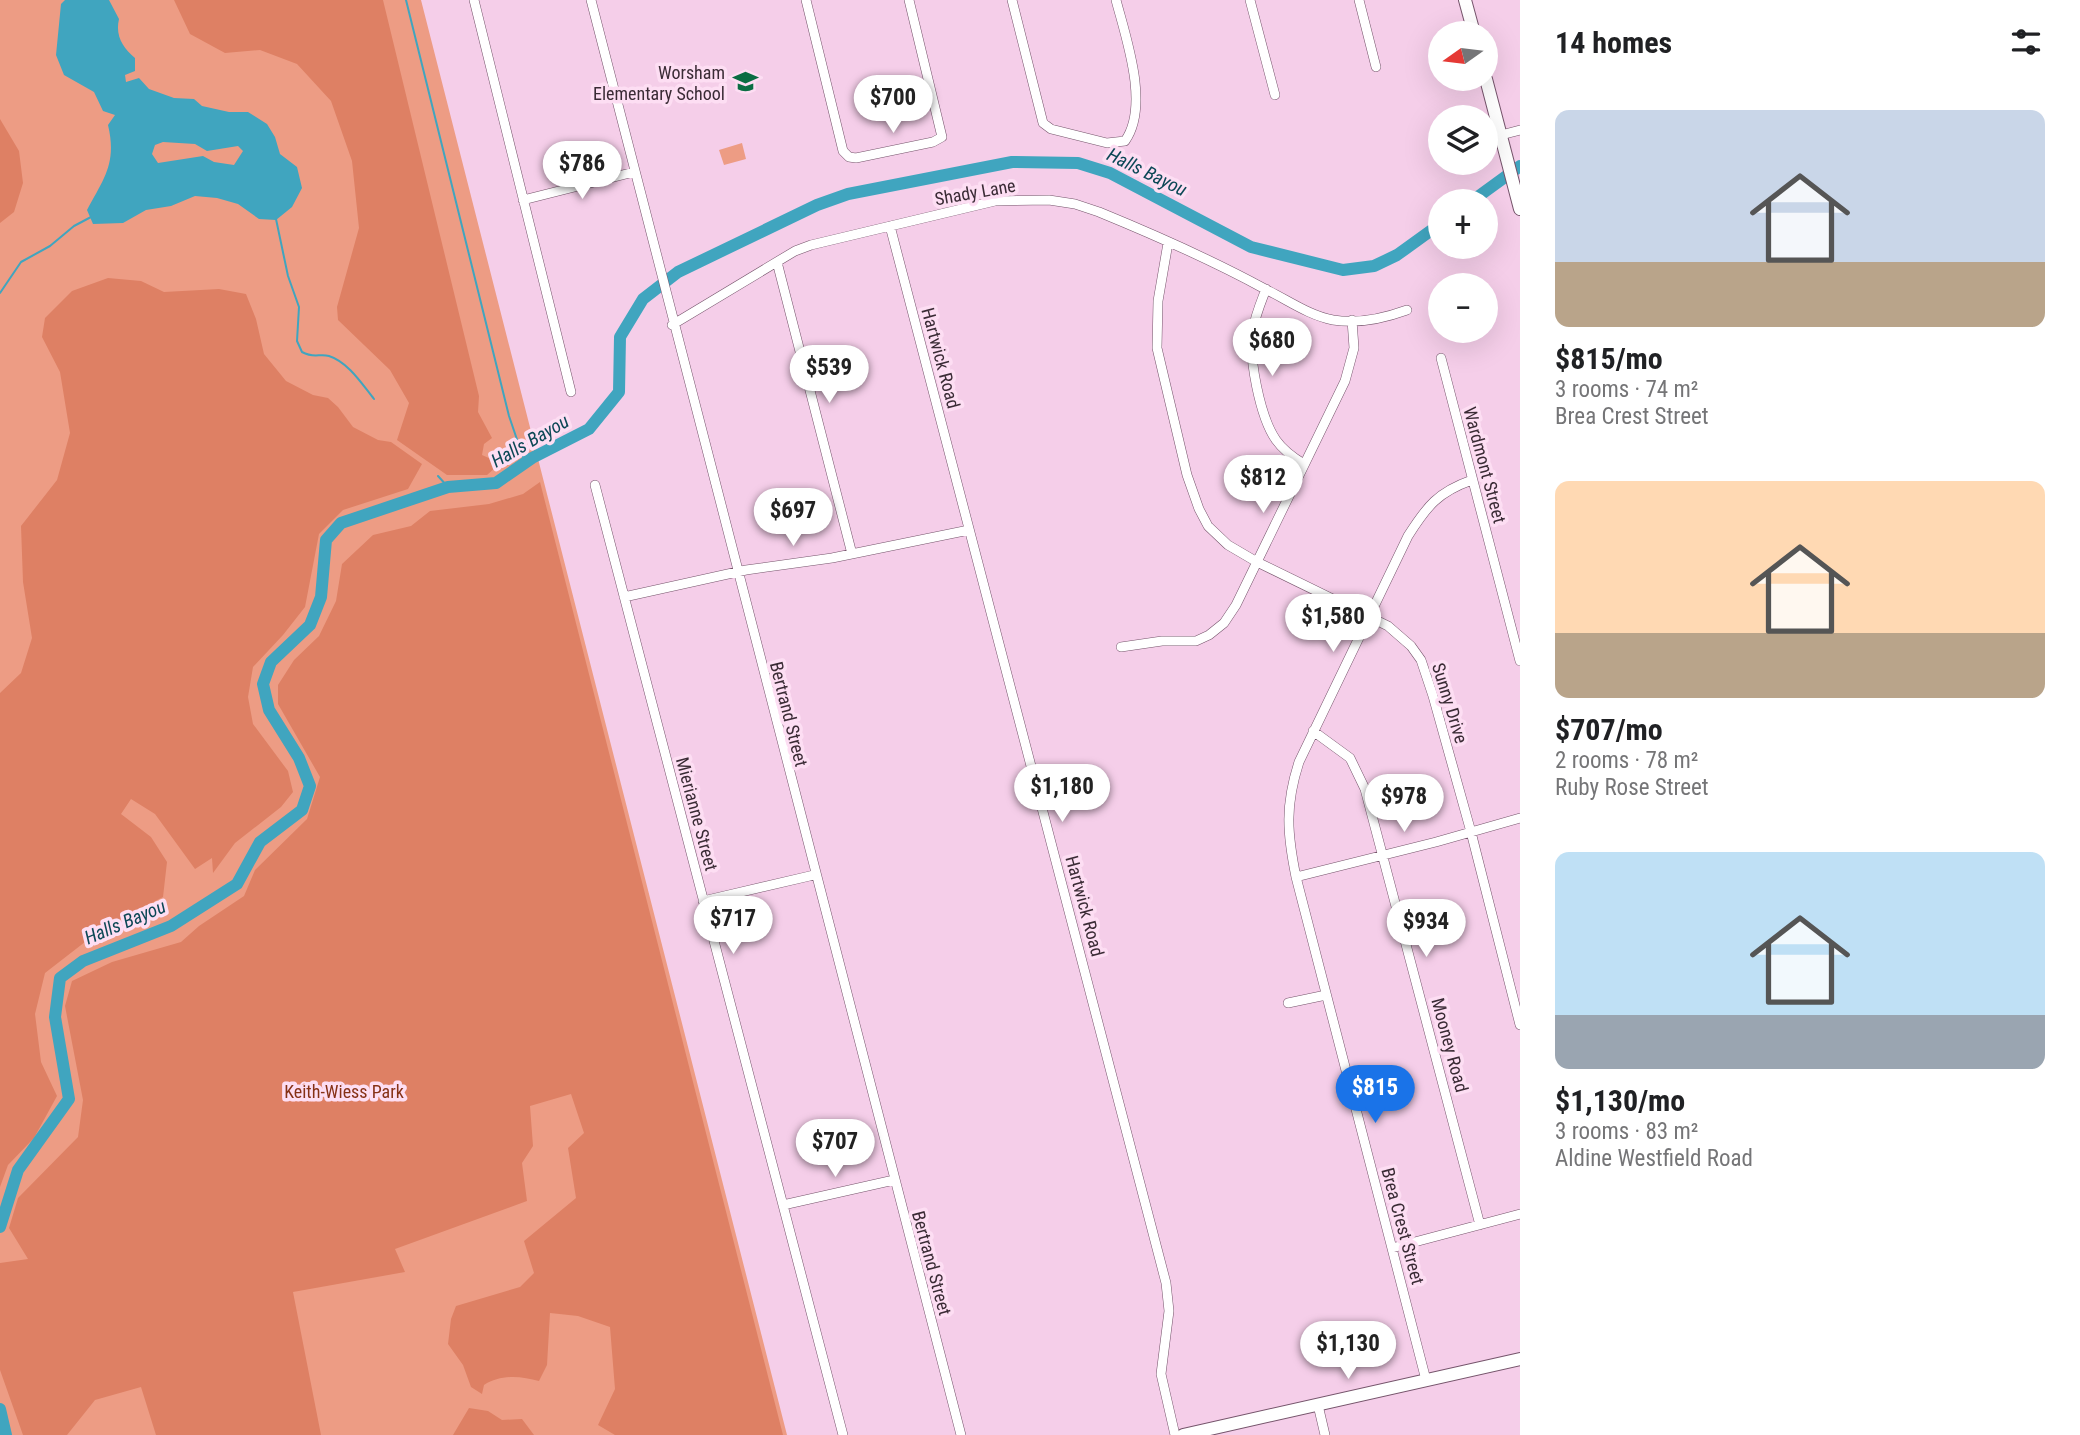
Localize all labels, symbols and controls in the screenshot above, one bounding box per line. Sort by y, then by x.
north arrow [1428,21,1498,91]
map controls [1428,21,1498,343]
icon: filters [2007,23,2045,61]
text: 14 homes [1555,25,1672,60]
place label: Worsham Elementary School [593,62,725,104]
school or university icon: Worsham Elementary School [731,68,759,96]
pin: $700 [852,76,934,135]
text: $700 [870,84,916,111]
button: layers [1428,105,1498,175]
pin: $786 [541,142,623,201]
water label: Halls Bayou [1103,143,1191,201]
text: $786 [559,150,605,177]
icon: home [1737,155,1863,281]
street label: Shady Lane [933,175,1017,209]
button: + [1428,189,1498,259]
button: − [1428,273,1498,343]
street label: Hartwick Road [917,305,965,411]
pin: $680 [1231,318,1313,378]
text: $680 [1249,327,1295,354]
text: $815/mo [1555,341,1663,376]
pin: $539 [788,346,870,405]
text: $539 [806,354,852,381]
text: 3 rooms · 74 m² [1555,376,1698,403]
text: Brea Crest Street [1555,403,1709,430]
street label: Wardmont Street [1459,405,1511,525]
water label: Halls Bayou [487,410,573,472]
pin: $812 [1222,456,1304,515]
text: $812 [1240,464,1286,491]
pin: $697 [752,489,834,548]
text: $697 [770,497,816,524]
icon: home [1737,526,1863,652]
pin: $1,580 [1276,594,1390,654]
text: $1,580 [1301,603,1365,630]
street label: Bertrand Street [766,659,812,769]
street label: Sunny Drive [1428,660,1472,746]
text: $707/mo [1555,712,1663,747]
text: 2 rooms · 78 m² [1555,747,1698,774]
street label: Mierianne Street [672,755,722,873]
pin: $1,180 [1005,764,1119,824]
text: $1,180 [1030,773,1094,800]
pin: $978 [1363,774,1445,834]
text: Ruby Rose Street [1555,774,1709,801]
text: $978 [1381,783,1427,810]
street label: Hartwick Road [1061,853,1109,959]
water label: Halls Bayou [81,895,169,949]
pin: $717 [692,897,774,956]
icon: home [1737,897,1863,1023]
pin: $934 [1385,900,1467,959]
text: $717 [710,905,756,932]
text: $934 [1403,908,1449,935]
street label: Mooney Road [1427,996,1473,1094]
pin: $815 [1334,1066,1416,1125]
text: $815 [1352,1074,1398,1101]
park label: Keith-Wiess Park [284,1081,404,1102]
text: $1,130/mo [1555,1083,1685,1118]
text: 3 rooms · 83 m² [1555,1118,1698,1145]
pin: $707 [794,1120,876,1179]
text: $707 [812,1128,858,1155]
text: Aldine Westfield Road [1555,1145,1753,1172]
street label: Brea Crest Street [1377,1165,1429,1287]
street label: Bertrand Street [908,1208,956,1318]
pin: $1,130 [1291,1322,1405,1381]
text: $1,130 [1316,1330,1380,1357]

